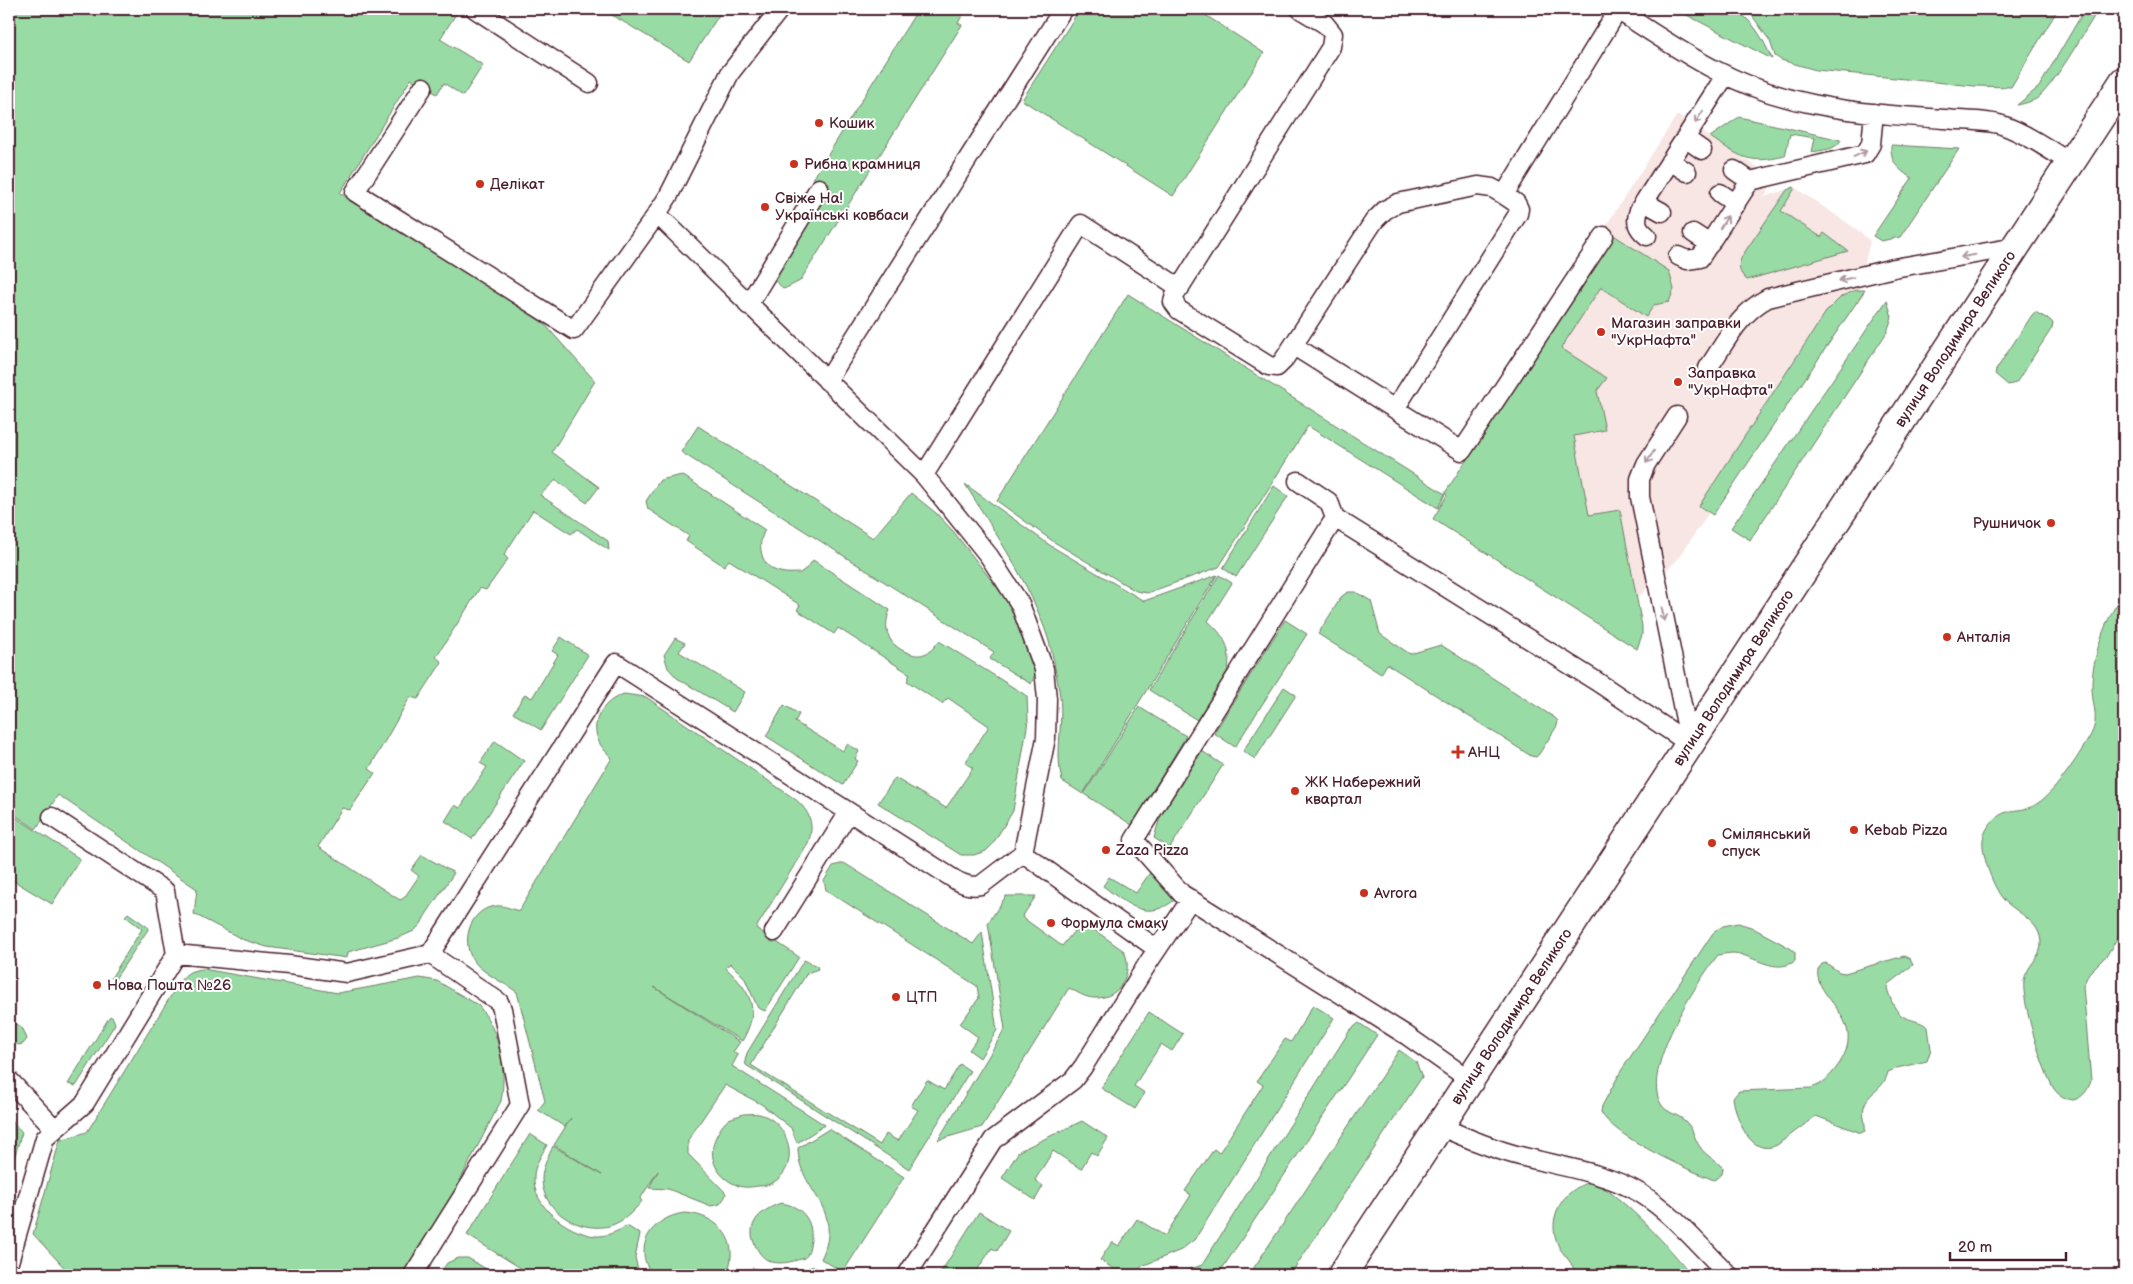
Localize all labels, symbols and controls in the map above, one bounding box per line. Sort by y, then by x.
one-way arrow [1693,110,1703,124]
place label: Кошик [829,114,874,133]
marker: Кошик [813,117,825,129]
one-way arrow [1853,149,1868,159]
place label: Рибна крамниця [804,155,921,174]
marker: Рибна крамниця [788,158,800,170]
place label: Делікат [490,175,545,194]
marker: Делікат [474,178,486,190]
place label: Свіже На! Українські ковбаси [775,189,909,225]
marker: Свіже На! Українські ковбаси [759,201,771,213]
one-way arrow [1719,215,1730,229]
street label: вулиця Володимира Великого [1891,247,2020,431]
one-way arrow [1960,251,1976,261]
one-way arrow [1839,275,1855,284]
place label: Магазин заправки "УкрНафта" [1611,314,1741,350]
marker: Магазин заправки "УкрНафта" [1595,326,1607,338]
place label: Заправка "УкрНафта" [1688,364,1773,400]
marker: Заправка "УкрНафта" [1672,376,1684,388]
one-way arrow [1645,450,1656,464]
place label: Рушничок [1973,514,2041,533]
marker: Рушничок [2045,517,2057,529]
street label: вулиця Володимира Великого [1669,586,1798,770]
one-way arrow [1659,606,1668,622]
place label: Анталія [1956,628,2011,647]
marker: Анталія [1941,631,1953,643]
place label: АНЦ [1467,743,1500,762]
marker: АНЦ [1452,746,1464,758]
place label: ЖК Набережний квартал [1305,773,1421,809]
marker: ЖК Набережний квартал [1289,785,1301,797]
place label: Kebab Pizza [1864,821,1947,840]
marker: Kebab Pizza [1848,824,1860,836]
place label: Смілянський спуск [1722,825,1811,861]
marker: Смілянський спуск [1706,837,1718,849]
place label: Zaza Pizza [1115,841,1189,860]
marker: Zaza Pizza [1100,844,1112,856]
place label: Avrora [1374,884,1417,903]
marker: Avrora [1358,887,1370,899]
place label: Формула смаку [1061,914,1168,933]
marker: Формула смаку [1045,917,1057,929]
street label: вулиця Володимира Великого [1447,925,1576,1109]
place label: Нова Пошта №26 [107,976,231,995]
marker: Нова Пошта №26 [91,979,103,991]
place label: ЦТП [906,988,937,1007]
marker: ЦТП [890,991,902,1003]
scale bar [1950,1229,2067,1261]
text: 20 m [1958,1238,1992,1257]

